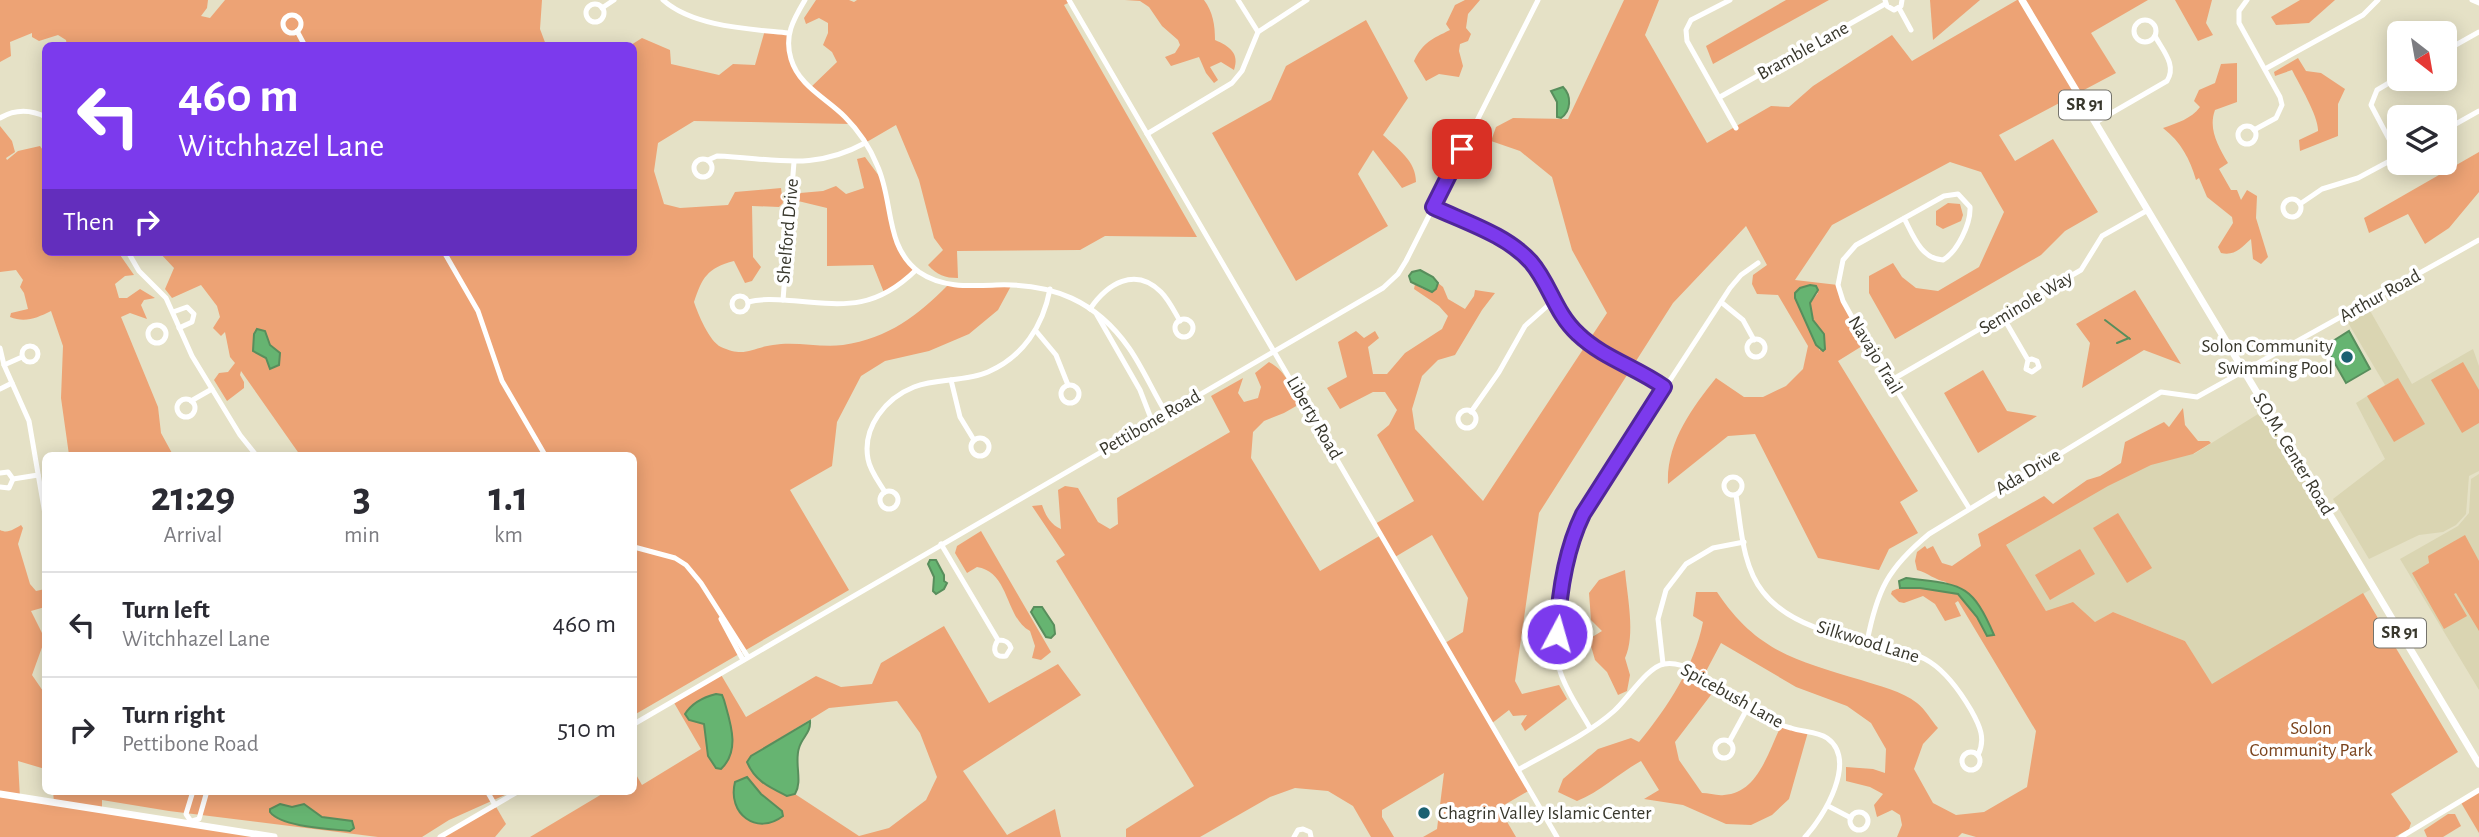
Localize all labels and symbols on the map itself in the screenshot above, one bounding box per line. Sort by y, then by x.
street label: Bramble Lane [1754,18,1852,84]
north arrow [2387,21,2457,91]
road number: SR 91 [2059,90,2111,120]
pin [1432,119,1492,179]
street label: Shelford Drive [774,178,802,284]
street label: Arthur Road [2336,266,2424,326]
street label: Seminole Way [1976,268,2076,338]
street label: Navajo Trail [1844,313,1906,397]
place label: Solon Community Swimming Pool [2201,337,2333,378]
marker: Solon Community Swimming Pool [2339,349,2355,365]
street label: Liberty Road [1283,373,1345,463]
street label: Pettibone Road [1096,386,1204,459]
street label: S.O.M. Center Road [2249,390,2337,519]
street label: Ada Drive [1992,445,2064,499]
position arrow [1520,597,1594,671]
street label: Silkwood Lane [1814,617,1922,667]
road number: SR 91 [2374,618,2426,648]
street label: Spicebush Lane [1678,660,1786,732]
park label: Solon Community Park [2250,719,2373,760]
place label: Chagrin Valley Islamic Center [1438,804,1651,823]
marker: Chagrin Valley Islamic Center [1416,805,1432,821]

